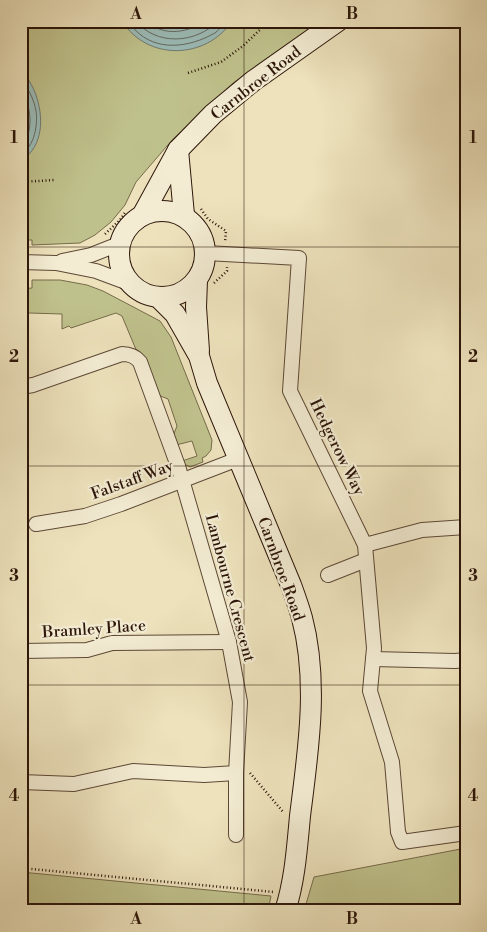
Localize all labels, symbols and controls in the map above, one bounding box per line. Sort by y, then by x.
text: A [129,4,142,24]
text: B [346,4,358,24]
street label: Carnbroe Road [207,42,305,124]
text: 1 [10,128,18,148]
text: 1 [469,128,477,148]
text: 2 [9,347,19,367]
text: 2 [468,347,478,367]
street label: Hedgerow Way [305,395,369,499]
street label: Falstaff Way [88,456,176,504]
street label: Lambourne Crescent [201,512,259,664]
street label: Carnbroe Road [253,514,309,624]
text: 3 [9,566,19,586]
text: 3 [468,566,478,586]
street label: Bramley Place [40,615,147,643]
text: 4 [9,786,20,806]
text: 4 [468,786,479,806]
text: A [129,909,142,929]
text: B [346,909,358,929]

